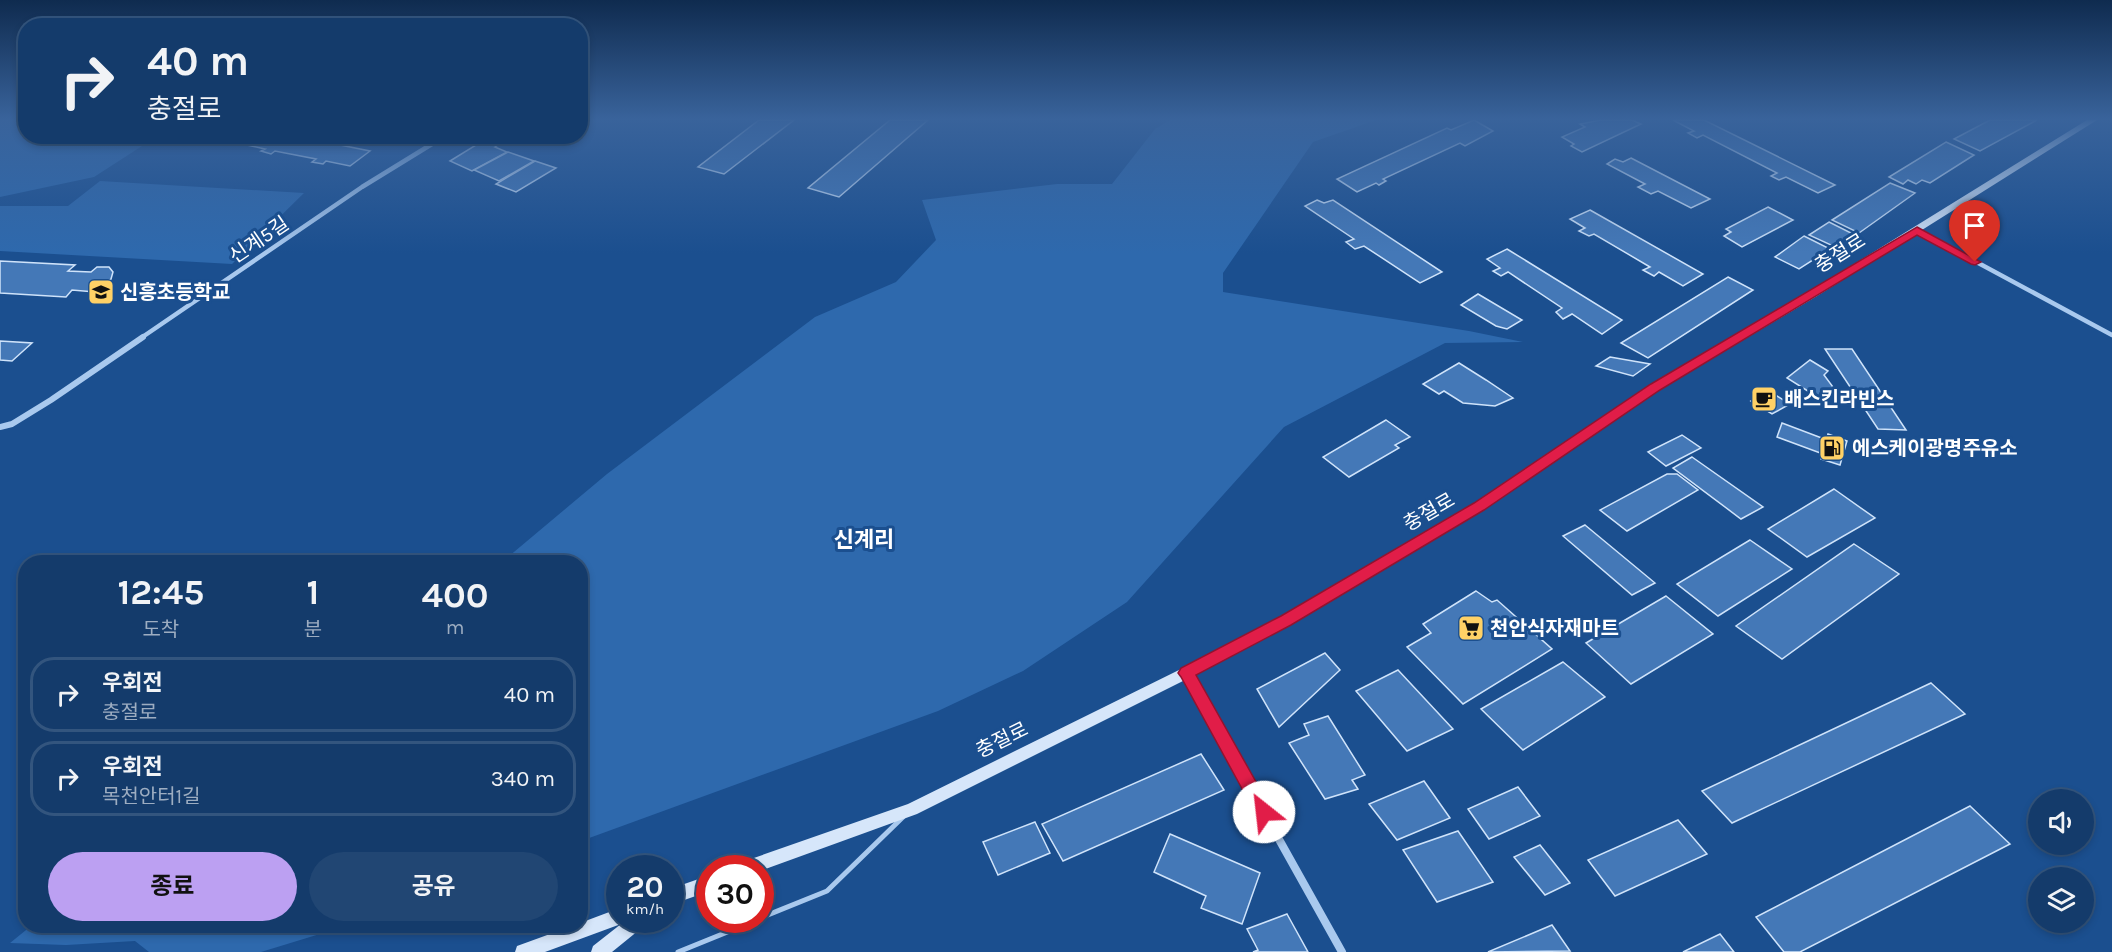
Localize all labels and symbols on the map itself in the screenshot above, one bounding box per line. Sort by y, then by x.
pin [1949,200,2000,262]
street label: 신계5길 [225,212,293,268]
street label: 충절로 [1810,229,1870,277]
school or university icon: 신흥초등학교 [86,277,116,307]
place label: 신흥초등학교 [120,281,230,304]
cafe icon: 배스킨라빈스 [1749,384,1779,414]
place label: 배스킨라빈스 [1784,388,1894,411]
fuel station icon: 에스케이광명주유소 [1817,433,1847,463]
place label: 에스케이광명주유소 [1852,437,2018,460]
street label: 충절로 [1399,488,1459,536]
district label: 신계리 [834,527,894,553]
supermarket icon: 천안식자재마트 [1456,613,1486,643]
place label: 천안식자재마트 [1490,617,1619,640]
street label: 충절로 [972,718,1032,762]
position arrow [1232,780,1296,844]
speed limit sign: 30 [696,855,774,933]

